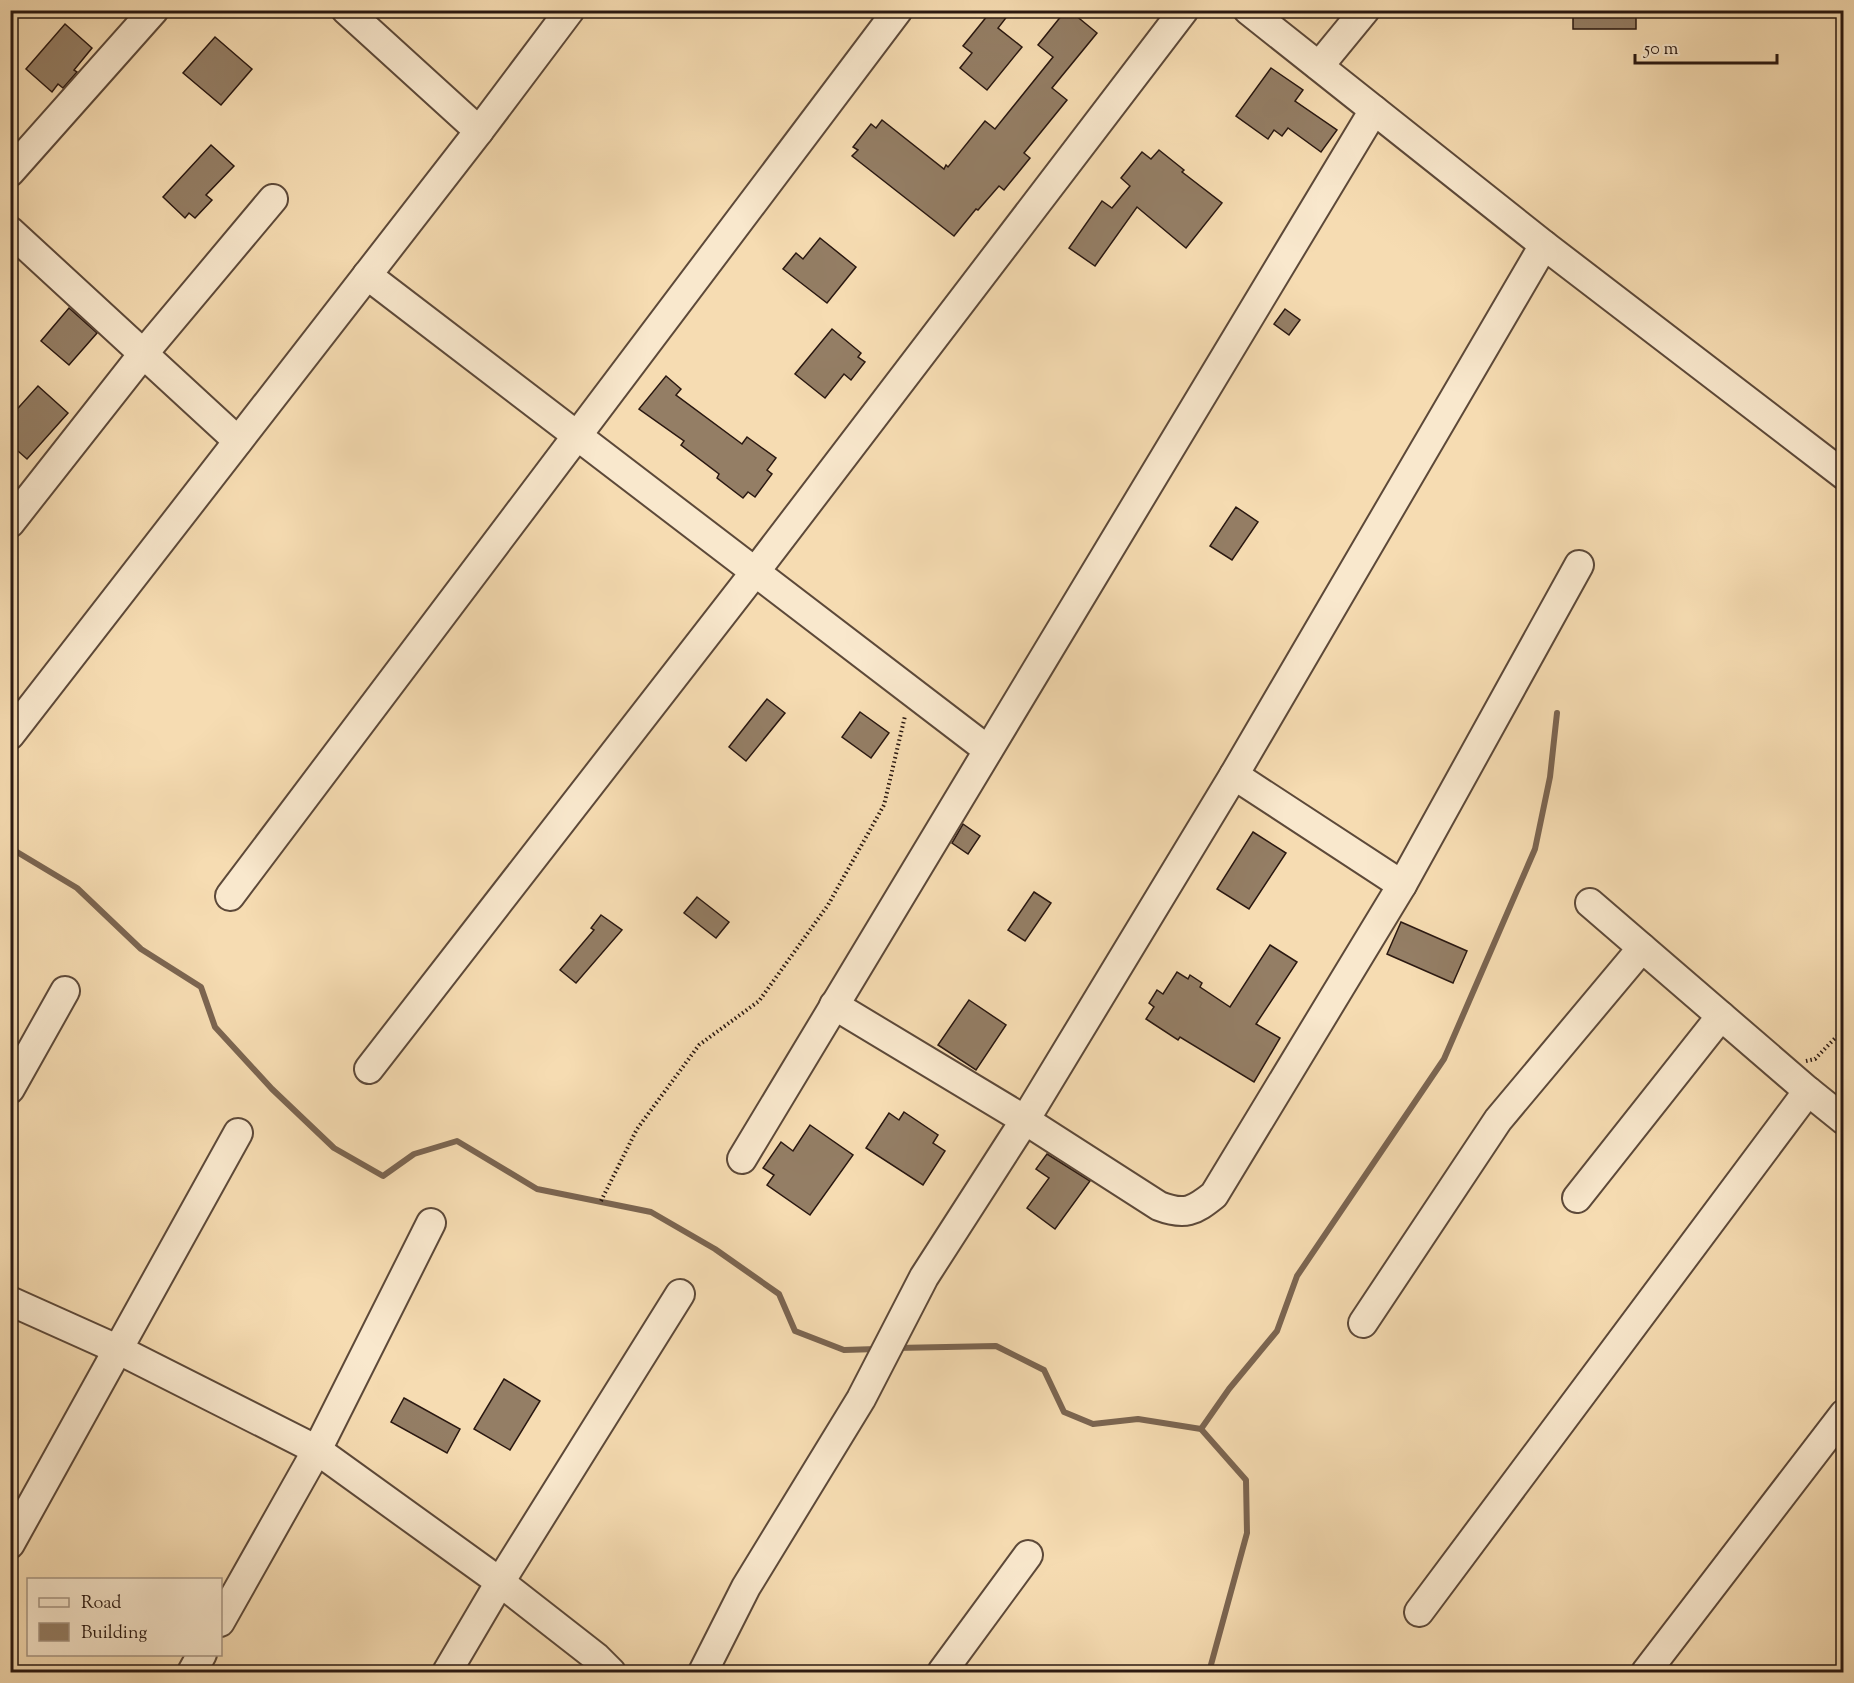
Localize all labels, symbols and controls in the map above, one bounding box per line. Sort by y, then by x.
scale bar [1635,27,1778,65]
text: 50 m [1643,37,1679,63]
legend [27,1578,222,1656]
text: Road [81,1591,121,1617]
text: Building [81,1621,147,1647]

